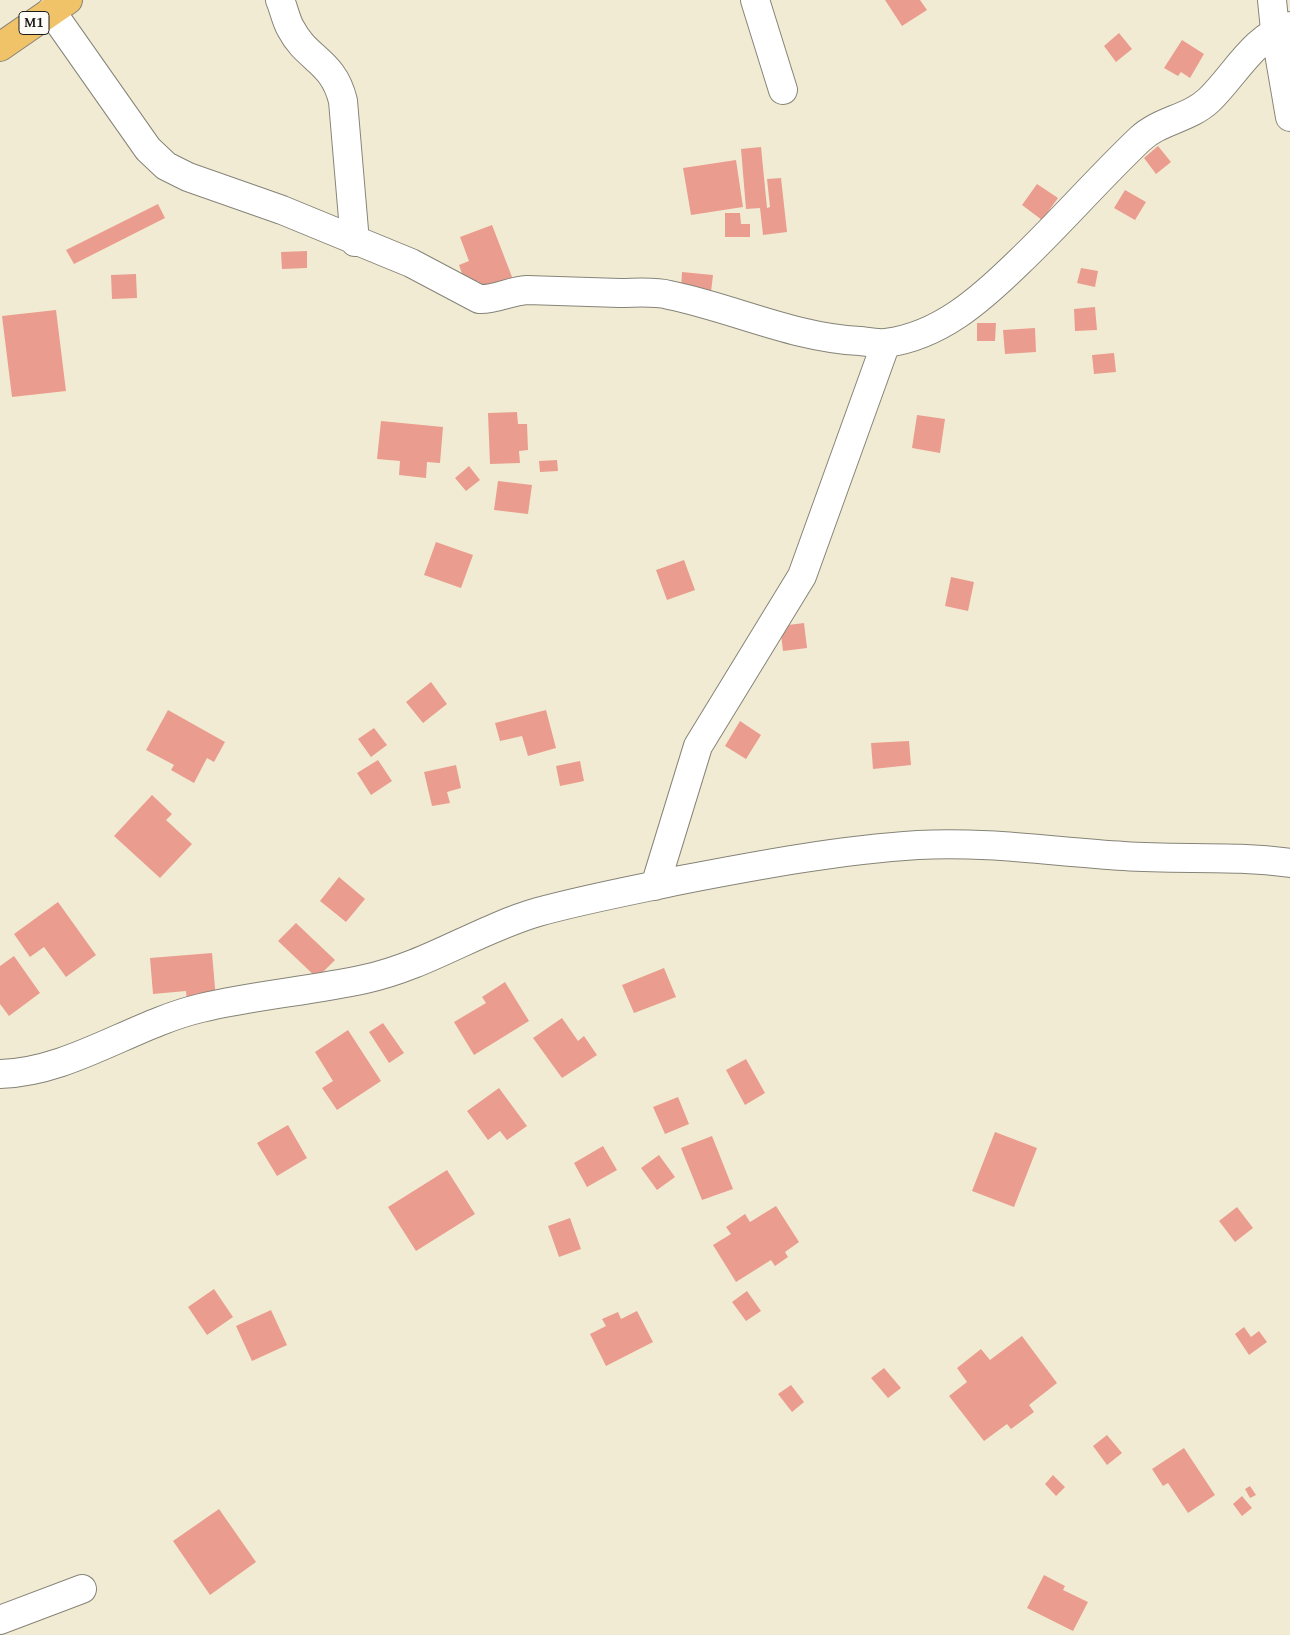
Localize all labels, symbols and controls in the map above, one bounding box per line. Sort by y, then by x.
road number: M1 [19,12,49,34]

